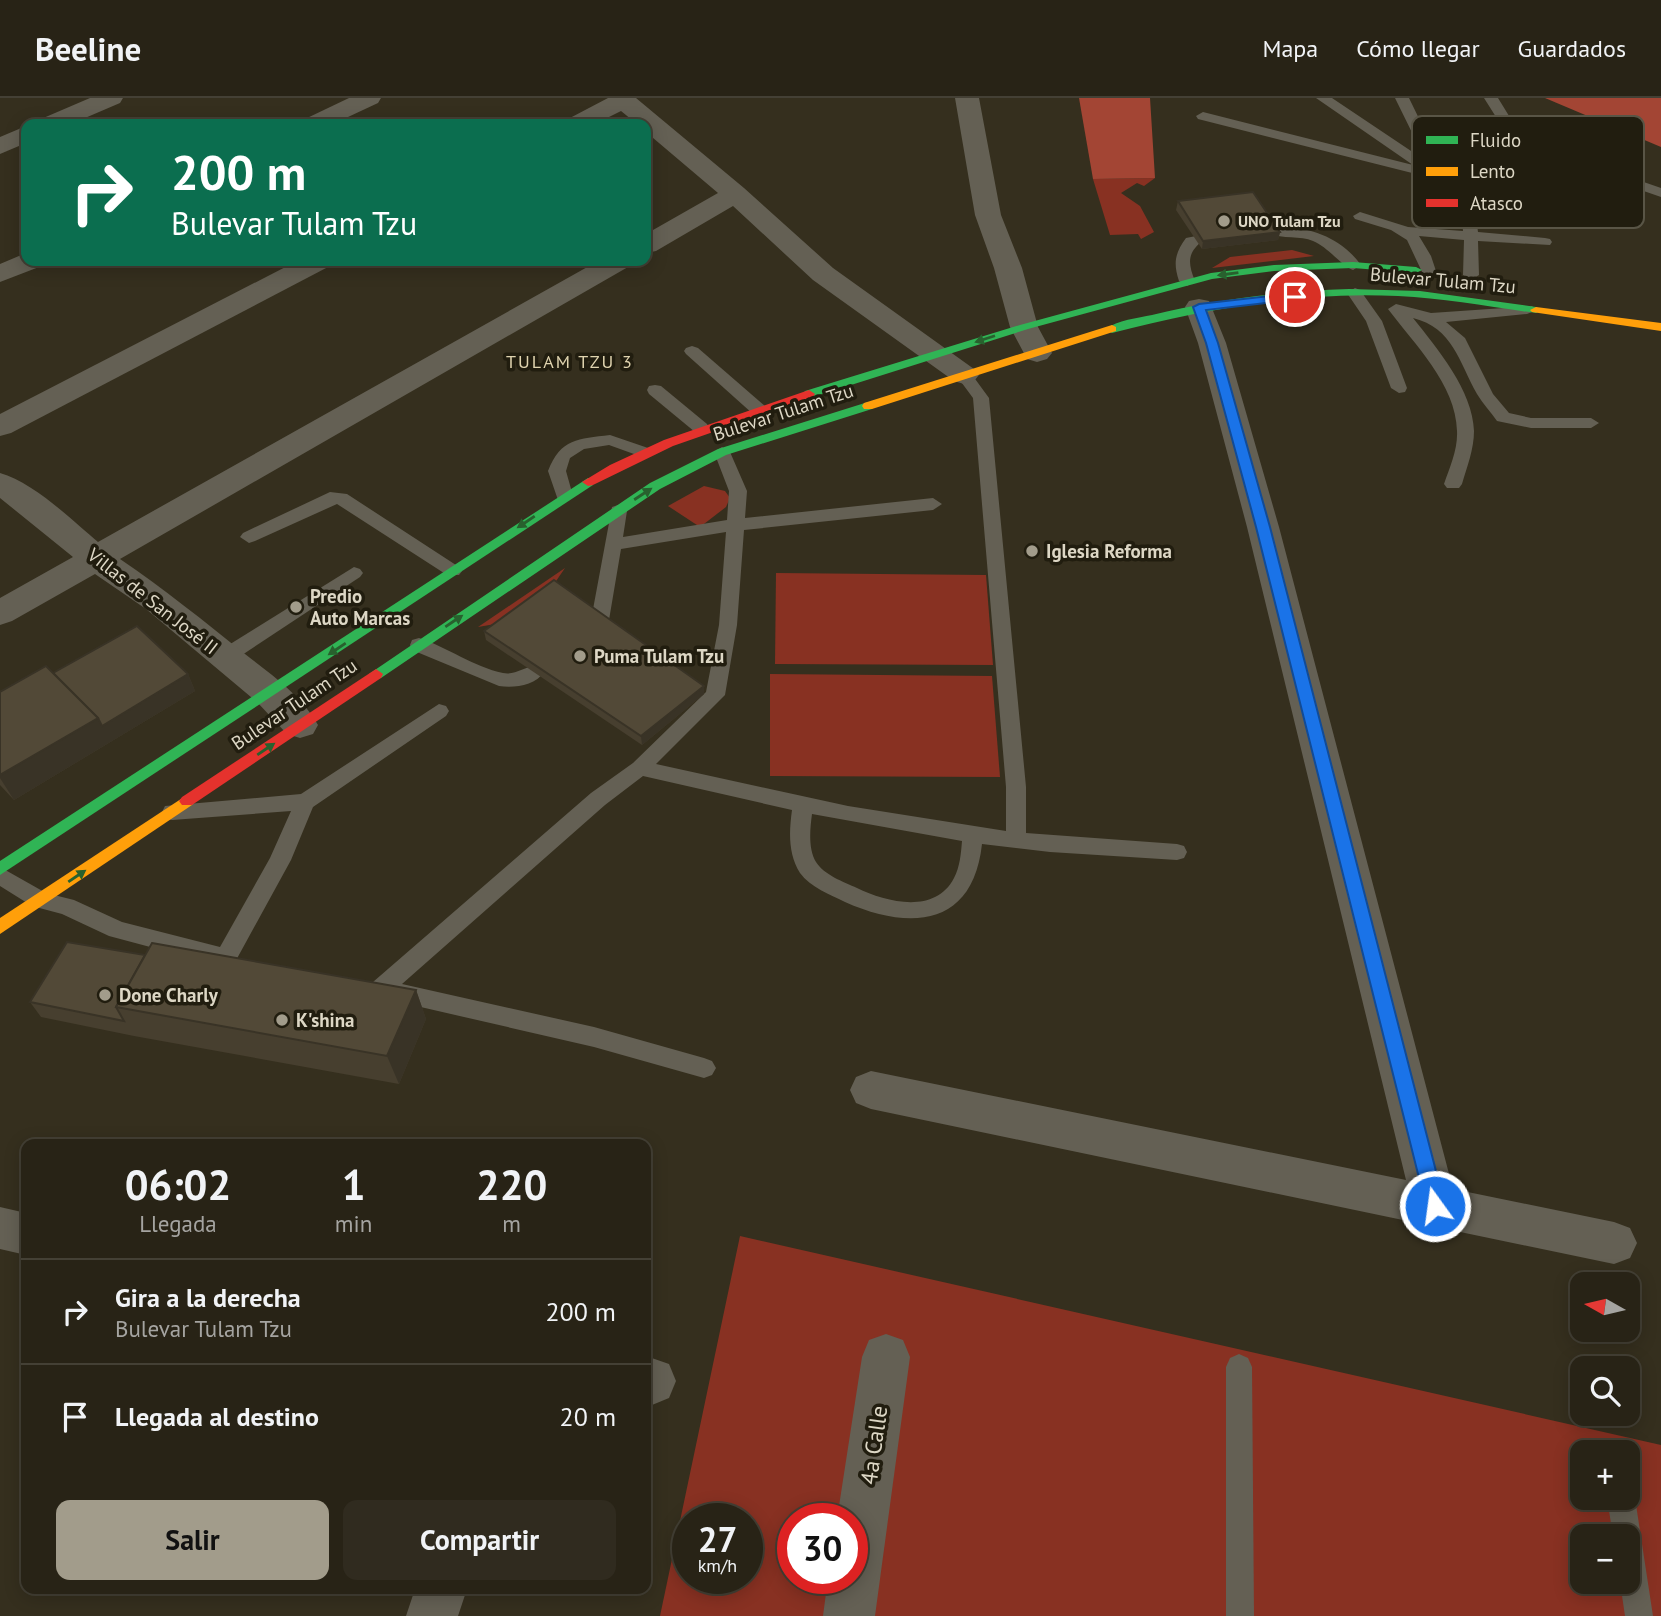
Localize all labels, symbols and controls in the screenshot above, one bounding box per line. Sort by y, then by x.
text: Beeline [35,27,141,70]
text: Mapa [1262,33,1318,64]
text: Cómo llegar [1356,33,1480,64]
text: Guardados [1518,33,1626,64]
legend [1412,116,1644,228]
text: Fluido [1470,128,1521,152]
text: 200 m [171,140,306,204]
icon: right [56,147,147,238]
text: Lento [1470,159,1515,183]
text: Atasco [1470,191,1523,215]
text: Bulevar Tulam Tzu [171,202,417,244]
place label: UNO Tulam Tzu [1238,211,1341,231]
marker: UNO Tulam Tzu [1216,213,1232,229]
street label: Bulevar Tulam Tzu [1369,262,1517,298]
pin [1265,267,1325,327]
one-way arrow [1217,269,1239,280]
icon: arrive [1276,278,1314,316]
one-way arrow [974,334,995,345]
district label: TULAM TZU 3 [506,350,634,373]
street label: Bulevar Tulam Tzu [710,378,856,446]
one-way arrow [633,488,653,501]
one-way arrow [517,515,535,529]
place label: Iglesia Reforma [1046,539,1172,563]
street label: Villas de San José II [82,542,223,659]
marker: Iglesia Reforma [1024,543,1040,559]
place label: Predio Auto Marcas [310,584,410,630]
marker: Predio Auto Marcas [288,599,304,615]
one-way arrow [445,614,463,628]
one-way arrow [327,642,346,655]
place label: Puma Tulam Tzu [594,644,724,668]
marker: Puma Tulam Tzu [572,648,588,664]
street label: Bulevar Tulam Tzu [227,653,361,755]
one-way arrow [256,742,276,755]
one-way arrow [68,869,86,883]
place label: Done Charly [119,983,219,1007]
marker: Done Charly [97,987,113,1003]
place label: K'shina [296,1008,354,1032]
marker: K'shina [274,1012,290,1028]
text: 06:02 [125,1157,231,1212]
text: 1 [342,1157,365,1212]
text: 220 [476,1157,547,1212]
position arrow [1398,1169,1472,1243]
text: Llegada [139,1209,217,1238]
text: min [335,1209,372,1238]
text: m [502,1209,521,1238]
north arrow [1570,1272,1640,1342]
map controls [1570,1272,1640,1594]
text: Gira a la derecha [115,1281,301,1314]
icon: right [56,1293,94,1331]
text: 200 m [545,1295,616,1328]
text: Bulevar Tulam Tzu [115,1314,292,1343]
button: search [1570,1356,1640,1426]
icon: arrive [56,1398,94,1436]
text: Llegada al destino [115,1400,319,1433]
text: 20 m [560,1400,616,1433]
street label: 4a Calle [854,1404,893,1486]
button: + [1570,1440,1640,1510]
button: Salir [56,1500,329,1580]
button: Compartir [343,1500,616,1580]
speed limit sign: 30 [777,1503,868,1594]
text: 27 [698,1516,737,1562]
button: − [1570,1524,1640,1594]
text: km/h [698,1554,737,1577]

